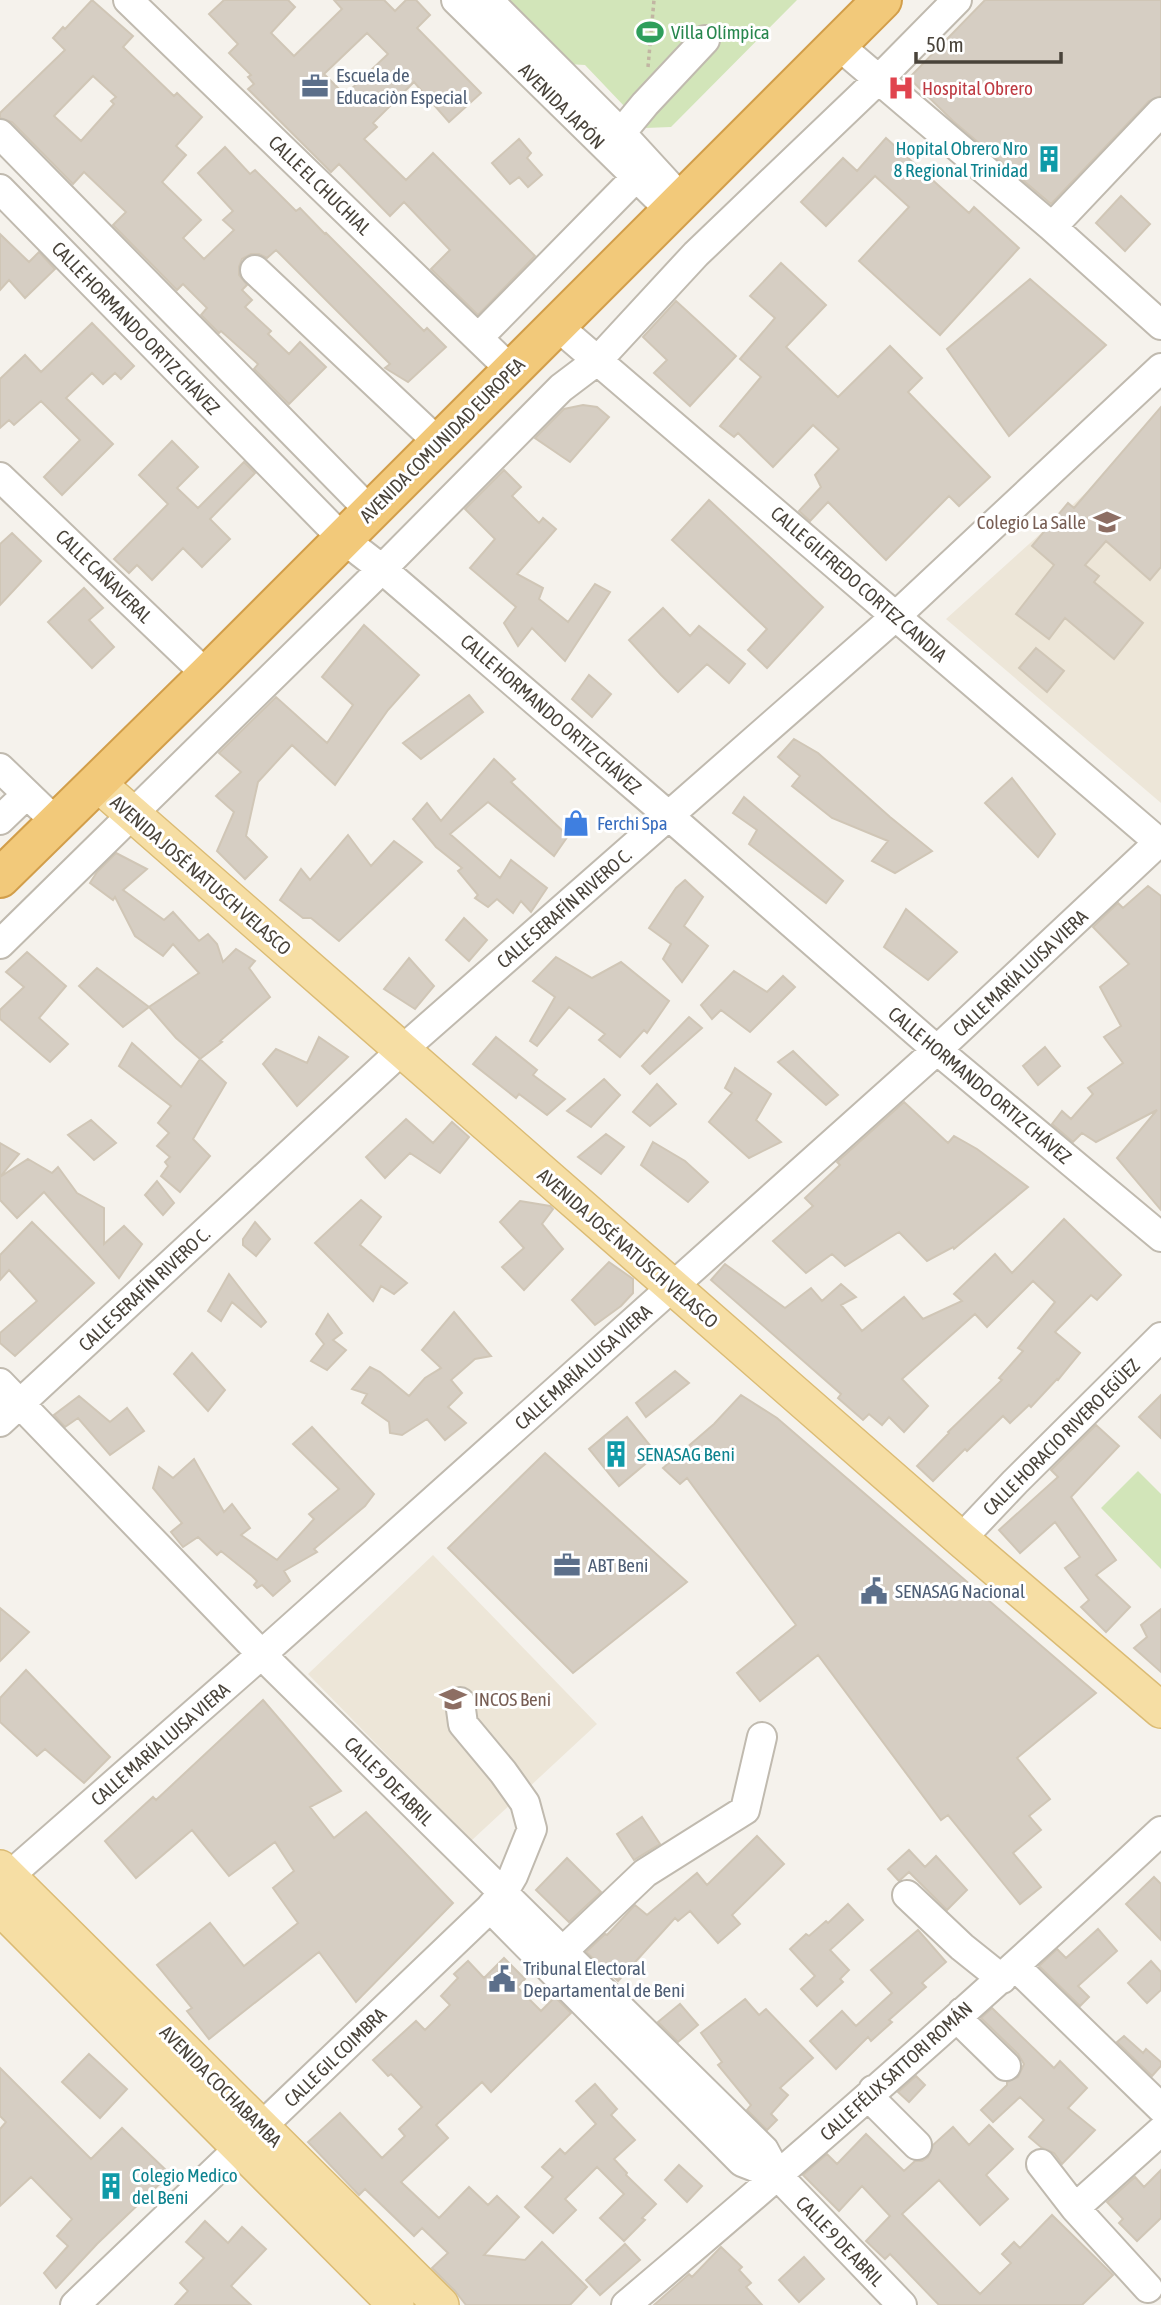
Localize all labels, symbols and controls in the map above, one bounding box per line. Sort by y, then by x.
sports icon: Villa Olímpica [635,17,665,47]
place label: Villa Olímpica [671,21,770,43]
scale bar [916,21,1061,65]
text: 50 m [926,32,964,56]
street label: AVENIDA JAPÓN [515,59,609,153]
place label: Escuela de Educaciòn Especial [336,64,468,108]
office icon: Escuela de Educaciòn Especial [300,71,330,101]
hospital icon: Hospital Obrero [886,73,916,103]
place label: Hospital Obrero [922,77,1033,99]
street label: CALLE EL CHUCHIAL [264,131,376,240]
place label: Hopital Obrero Nro 8 Regional Trinidad [894,137,1028,181]
building icon: Hopital Obrero Nro 8 Regional Trinidad [1034,144,1064,174]
street label: CALLE HORMANDO ORTIZ CHÁVEZ [48,237,225,419]
street label: AVENIDA COMUNIDAD EUROPEA [355,353,529,527]
street label: CALLE GILFREDO CORTEZ CANDIA [767,502,952,667]
school or university icon: Colegio La Salle [1092,507,1122,537]
place label: Colegio La Salle [977,511,1086,533]
street label: CALLE CAÑAVERAL [51,525,157,628]
street label: CALLE HORMANDO ORTIZ CHÁVEZ [456,630,646,799]
street label: AVENIDA JOSÉ NATUSCH VELASCO [106,791,296,959]
shop icon: Ferchi Spa [561,808,591,838]
place label: Ferchi Spa [597,812,668,834]
street label: CALLE SERAFÍN RIVERO C. [492,844,636,972]
street label: CALLE MARÍA LUISA VIERA [948,904,1092,1041]
street label: CALLE HORMANDO ORTIZ CHÁVEZ [884,1002,1076,1168]
street label: AVENIDA JOSÉ NATUSCH VELASCO [533,1164,723,1332]
street label: CALLE SERAFÍN RIVERO C. [74,1223,214,1355]
street label: CALLE MARÍA LUISA VIERA [510,1300,656,1434]
street label: CALLE HORACIO RIVERO EGÜEZ [978,1354,1144,1520]
building icon: SENASAG Beni [601,1439,631,1469]
place label: SENASAG Beni [637,1443,735,1465]
office icon: ABT Beni [552,1550,582,1580]
place label: ABT Beni [588,1554,648,1576]
public building icon: SENASAG Nacional [859,1576,889,1606]
place label: SENASAG Nacional [895,1580,1025,1602]
street label: CALLE MARÍA LUISA VIERA [86,1678,234,1810]
school or university icon: INCOS Beni [438,1684,468,1714]
place label: INCOS Beni [474,1688,551,1710]
street label: CALLE 9 DE ABRIL [340,1732,438,1830]
place label: Tribunal Electoral Departamental de Beni [523,1957,685,2001]
public building icon: Tribunal Electoral Departamental de Beni [487,1964,517,1994]
street label: CALLE FÉLIX SATTORI ROMÁN [815,1997,977,2145]
street label: CALLE GIL COIMBRA [280,2002,391,2111]
street label: AVENIDA COCHABAMBA [156,2021,287,2152]
place label: Colegio Medico del Beni [132,2164,238,2208]
building icon: Colegio Medico del Beni [96,2171,126,2201]
street label: CALLE 9 DE ABRIL [792,2192,889,2291]

